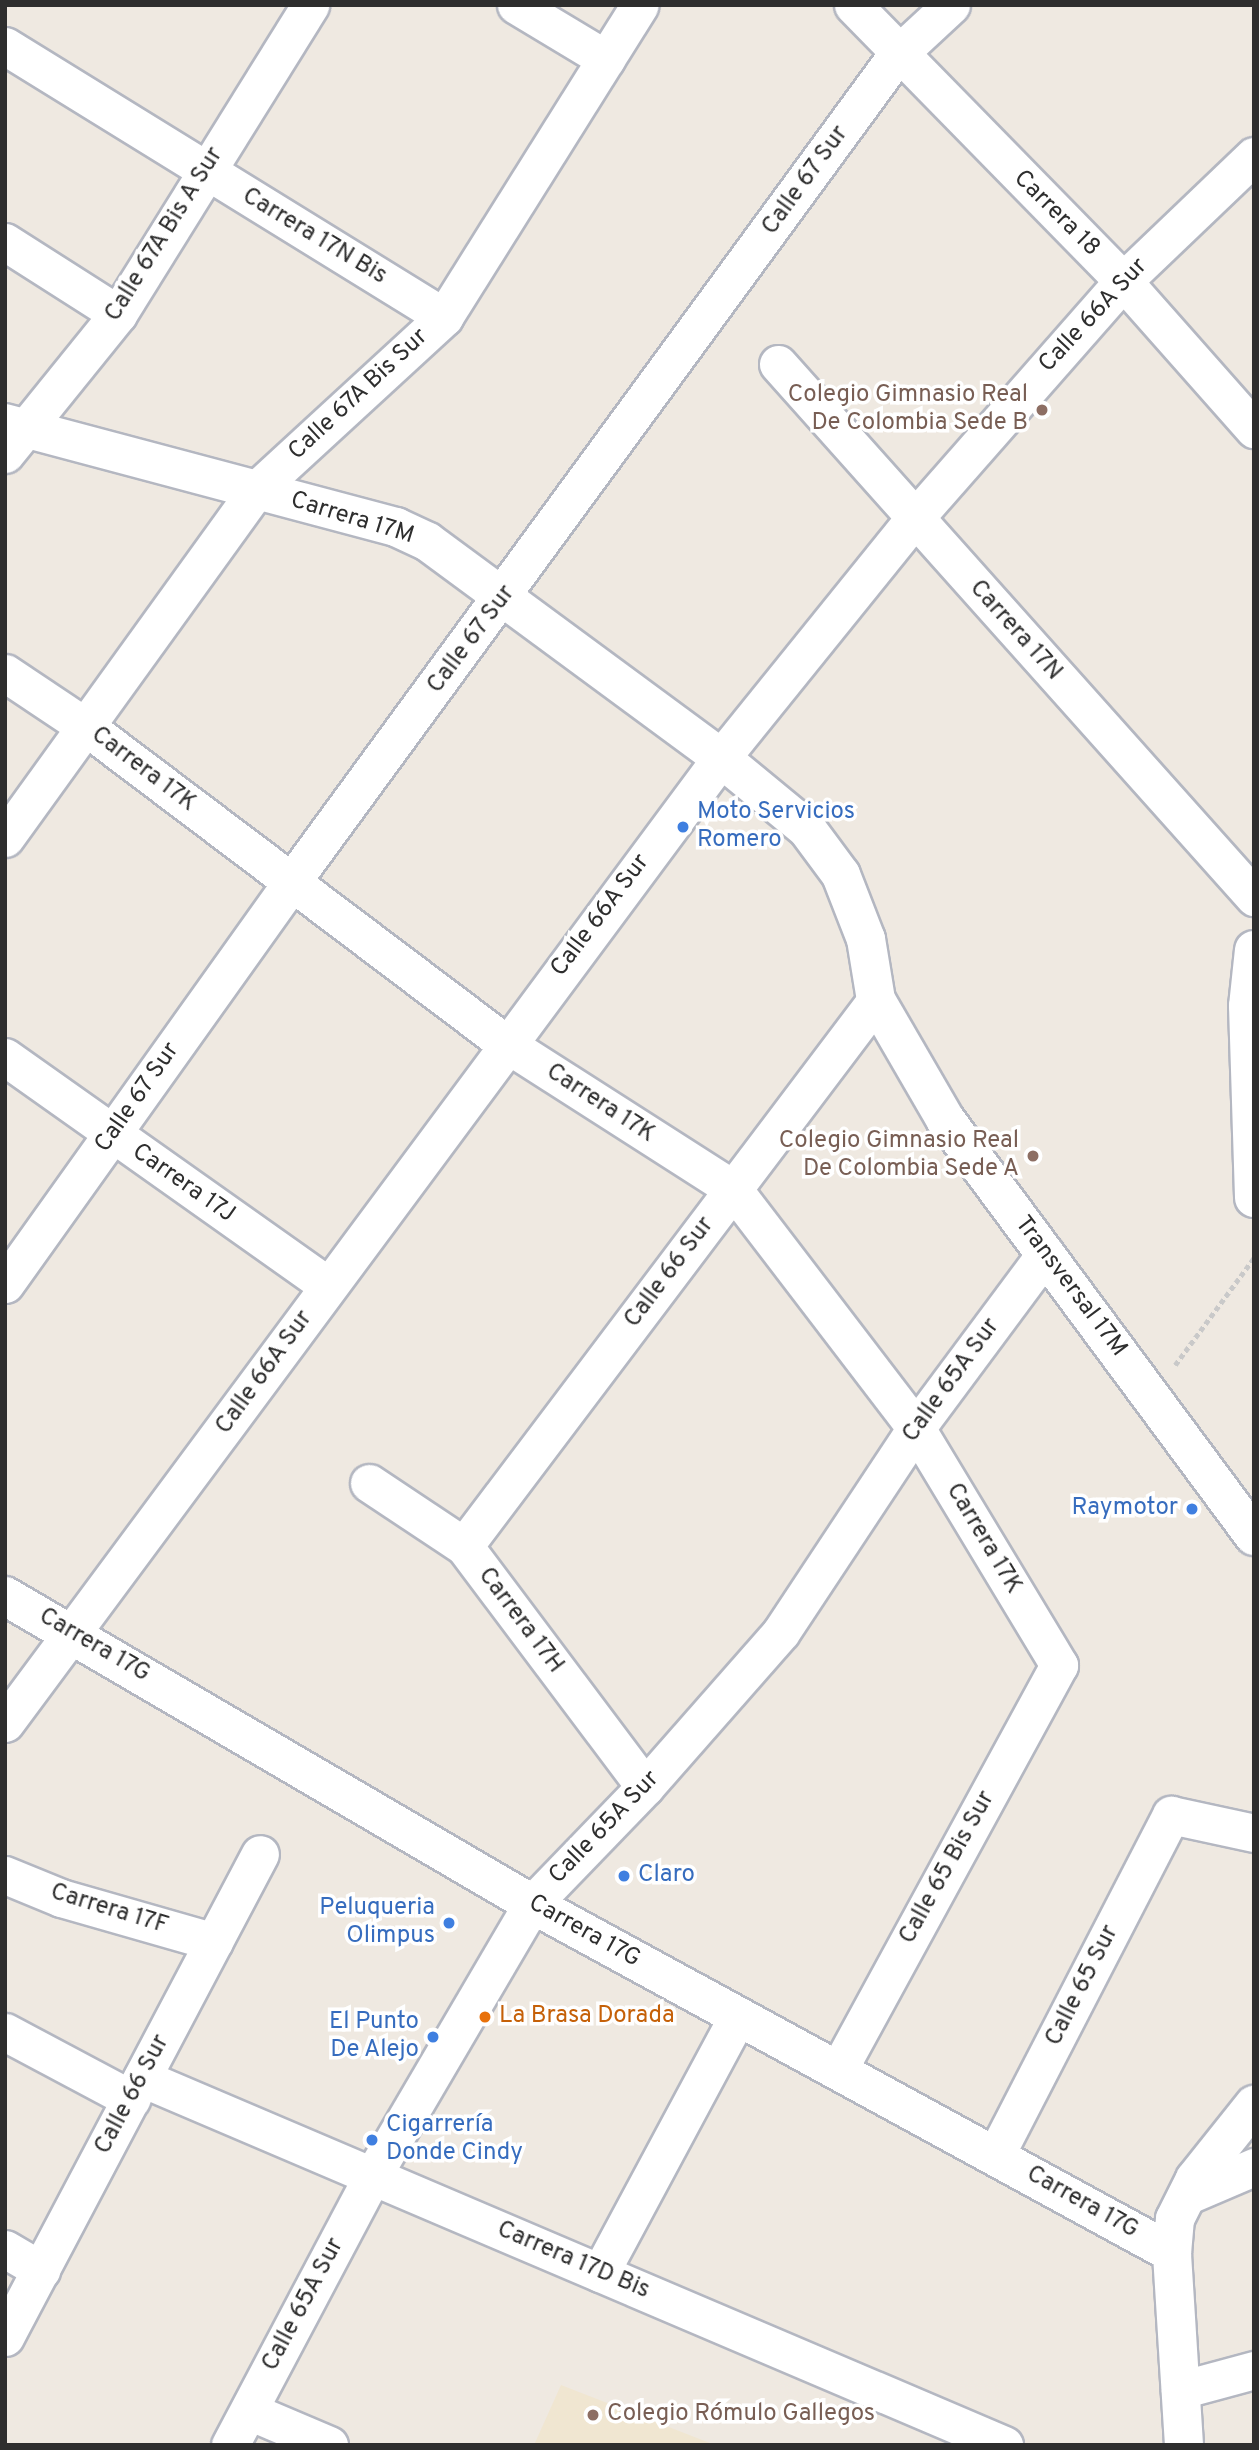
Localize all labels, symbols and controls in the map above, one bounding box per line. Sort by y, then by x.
street label: Calle 67 Sur [757,120,855,242]
street label: Calle 67A Bis A Sur [99,141,231,329]
street label: Carrera 18 [1007,165,1105,263]
street label: Carrera 17N Bis [236,182,392,292]
street label: Calle 66A Sur [1033,253,1155,379]
street label: Calle 67A Bis Sur [283,323,435,467]
place label: Colegio Gimnasio Real De Colombia Sede B [788,382,1028,438]
marker: Colegio Gimnasio Real De Colombia Sede B [1034,402,1050,418]
street label: Carrera 17M [287,487,417,551]
street label: Carrera 17N [962,575,1068,687]
street label: Calle 67 Sur [422,580,522,700]
street label: Carrera 17K [85,721,201,819]
place label: Moto Servicios Romero [697,799,855,855]
marker: Moto Servicios Romero [675,819,691,835]
street label: Calle 66A Sur [545,849,657,983]
street label: Calle 67 Sur [89,1037,187,1159]
street label: Carrera 17K [540,1058,660,1150]
place label: Colegio Gimnasio Real De Colombia Sede A [779,1128,1019,1184]
street label: Carrera 17J [126,1138,240,1230]
marker: Colegio Gimnasio Real De Colombia Sede A [1025,1148,1041,1164]
street label: Transversal 17M [1008,1211,1132,1363]
street label: Calle 66 Sur [619,1212,721,1334]
street label: Calle 66A Sur [210,1305,320,1441]
street label: Calle 65A Sur [897,1313,1007,1449]
street label: Carrera 17K [939,1479,1027,1599]
place label: Raymotor [1071,1495,1178,1523]
marker: Raymotor [1184,1501,1200,1517]
street label: Carrera 17H [471,1563,569,1679]
street label: Carrera 17G [33,1603,155,1689]
street label: Calle 65A Sur [543,1765,667,1891]
street label: Calle 65 Bis Sur [894,1787,1002,1949]
place label: Claro [638,1862,695,1890]
marker: Claro [616,1868,632,1884]
street label: Carrera 17F [47,1878,171,1942]
street label: Carrera 17G [523,1889,645,1975]
place label: Peluqueria Olimpus [319,1895,435,1951]
marker: Peluqueria Olimpus [441,1915,457,1931]
street label: Calle 65 Sur [1040,1921,1126,2051]
place label: La Brasa Dorada [499,2003,675,2031]
place label: El Punto De Alejo [329,2009,419,2065]
marker: La Brasa Dorada [477,2009,493,2025]
marker: El Punto De Alejo [425,2029,441,2045]
street label: Calle 66 Sur [90,2030,176,2160]
place label: Cigarrería Donde Cindy [386,2112,523,2168]
marker: Cigarrería Donde Cindy [364,2132,380,2148]
street label: Carrera 17G [1021,2160,1143,2246]
street label: Carrera 17D Bis [492,2216,654,2306]
street label: Calle 65A Sur [257,2233,351,2377]
place label: Colegio Rómulo Gallegos [607,2401,875,2429]
marker: Colegio Rómulo Gallegos [585,2407,601,2423]

